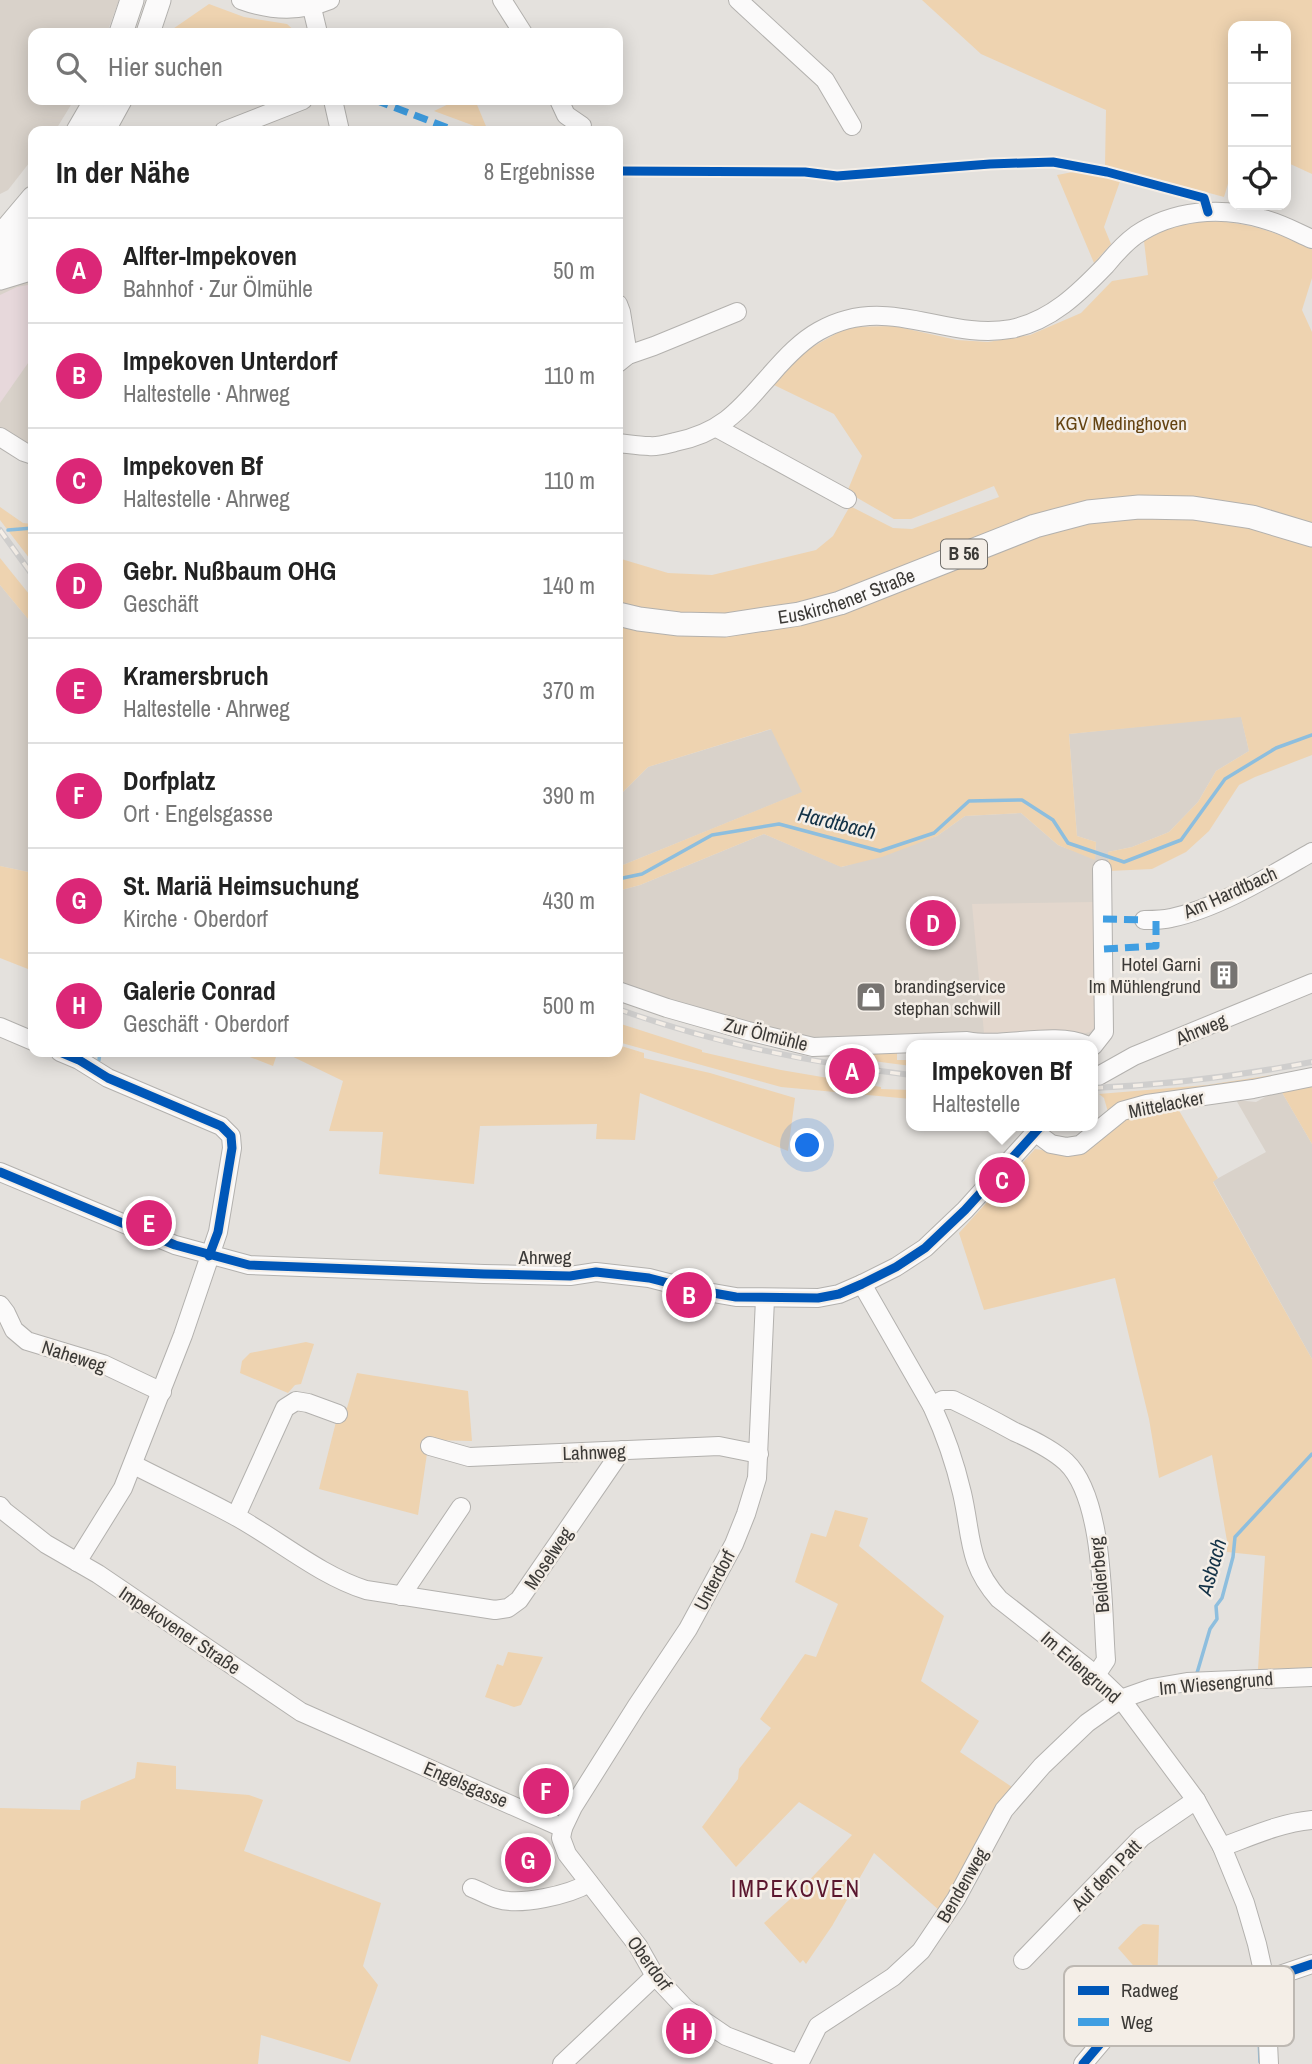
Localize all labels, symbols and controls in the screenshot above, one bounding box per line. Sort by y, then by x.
map controls [1228,21,1291,210]
button: + [1228,21,1291,84]
search box [28,28,623,105]
icon: search [52,48,90,86]
text: Hier suchen [108,49,223,84]
button: − [1228,84,1291,147]
button: locate [1228,147,1291,210]
text: In der Nähe [56,152,190,192]
text: 8 Ergebnisse [484,156,595,187]
text: Alfter-Impekoven [123,238,297,273]
text: A [72,255,86,286]
text: 50 m [553,255,595,286]
text: Bahnhof · Zur Ölmühle [123,273,313,304]
text: Impekoven Unterdorf [123,343,337,378]
text: B [72,360,86,391]
text: 110 m [544,360,595,391]
text: Haltestelle · Ahrweg [123,378,290,409]
park label: KGV Medinghoven [1055,410,1187,436]
text: Impekoven Bf [123,448,263,483]
text: C [72,465,86,496]
text: 110 m [544,465,595,496]
text: Haltestelle · Ahrweg [123,483,290,514]
road number: B 56 [941,540,987,568]
text: Gebr. Nußbaum OHG [123,553,336,588]
street label: Euskirchener Straße [776,562,919,630]
text: D [72,570,86,601]
text: 140 m [543,570,595,601]
text: Geschäft [123,588,199,619]
text: Kramersbruch [123,658,269,693]
text: E [73,675,85,706]
text: 370 m [543,675,595,706]
text: Haltestelle · Ahrweg [123,693,290,724]
text: Dorfplatz [123,763,215,798]
text: F [73,780,85,811]
text: 390 m [543,780,595,811]
text: Ort · Engelsgasse [123,798,273,829]
water label: Hardtbach [795,799,879,846]
street label: Am Hardtbach [1178,860,1281,925]
text: St. Mariä Heimsuchung [123,868,359,903]
text: G [72,885,86,916]
text: 430 m [543,885,595,916]
pin: D [910,897,956,949]
text: Kirche · Oberdorf [123,903,268,934]
place label: Hotel Garni Im Mühlengrund [1088,951,1201,999]
building icon: Hotel Garni Im Mühlengrund [1207,958,1241,992]
text: Galerie Conrad [123,973,276,1008]
place label: brandingservice stephan schwill [894,973,1006,1021]
shop icon: brandingservice stephan schwill [854,980,888,1014]
text: H [72,990,86,1021]
text: 500 m [543,990,595,1021]
street label: Ahrweg [1171,1007,1231,1051]
text: Geschäft · Oberdorf [123,1008,289,1039]
street label: Zur Ölmühle [721,1011,811,1057]
popup [906,1040,1098,1131]
pin: A [829,1045,875,1097]
text: Impekoven Bf [932,1053,1072,1088]
street label: Mittelacker [1126,1084,1207,1124]
text: Haltestelle [932,1088,1020,1119]
your location [790,1128,824,1162]
pin: C [979,1154,1025,1206]
pin: E [126,1197,172,1249]
street label: Ahrweg [518,1244,572,1270]
pin: B [666,1269,712,1321]
street label: Naheweg [39,1333,110,1379]
street label: Lahnweg [562,1438,626,1466]
street label: Moselweg [518,1521,579,1594]
water label: Asbach [1189,1535,1233,1599]
street label: Belderberg [1083,1536,1115,1614]
street label: Unterdorf [687,1545,741,1615]
street label: Impekovener Straße [114,1580,246,1680]
street label: Im Erlengrund [1036,1625,1126,1709]
street label: Im Wiesengrund [1158,1665,1274,1701]
street label: Engelsgasse [420,1755,512,1813]
pin: F [523,1765,569,1817]
street label: Auf dem Patt [1065,1833,1147,1917]
pin: G [505,1834,551,1886]
street label: Bendenweg [930,1843,994,1927]
district label: IMPEKOVEN [731,1873,861,1904]
street label: Oberdorf [621,1930,679,1996]
legend [1064,1966,1294,2046]
text: Radweg [1121,1977,1178,2003]
pin: H [666,2005,712,2057]
text: Weg [1121,2009,1153,2035]

